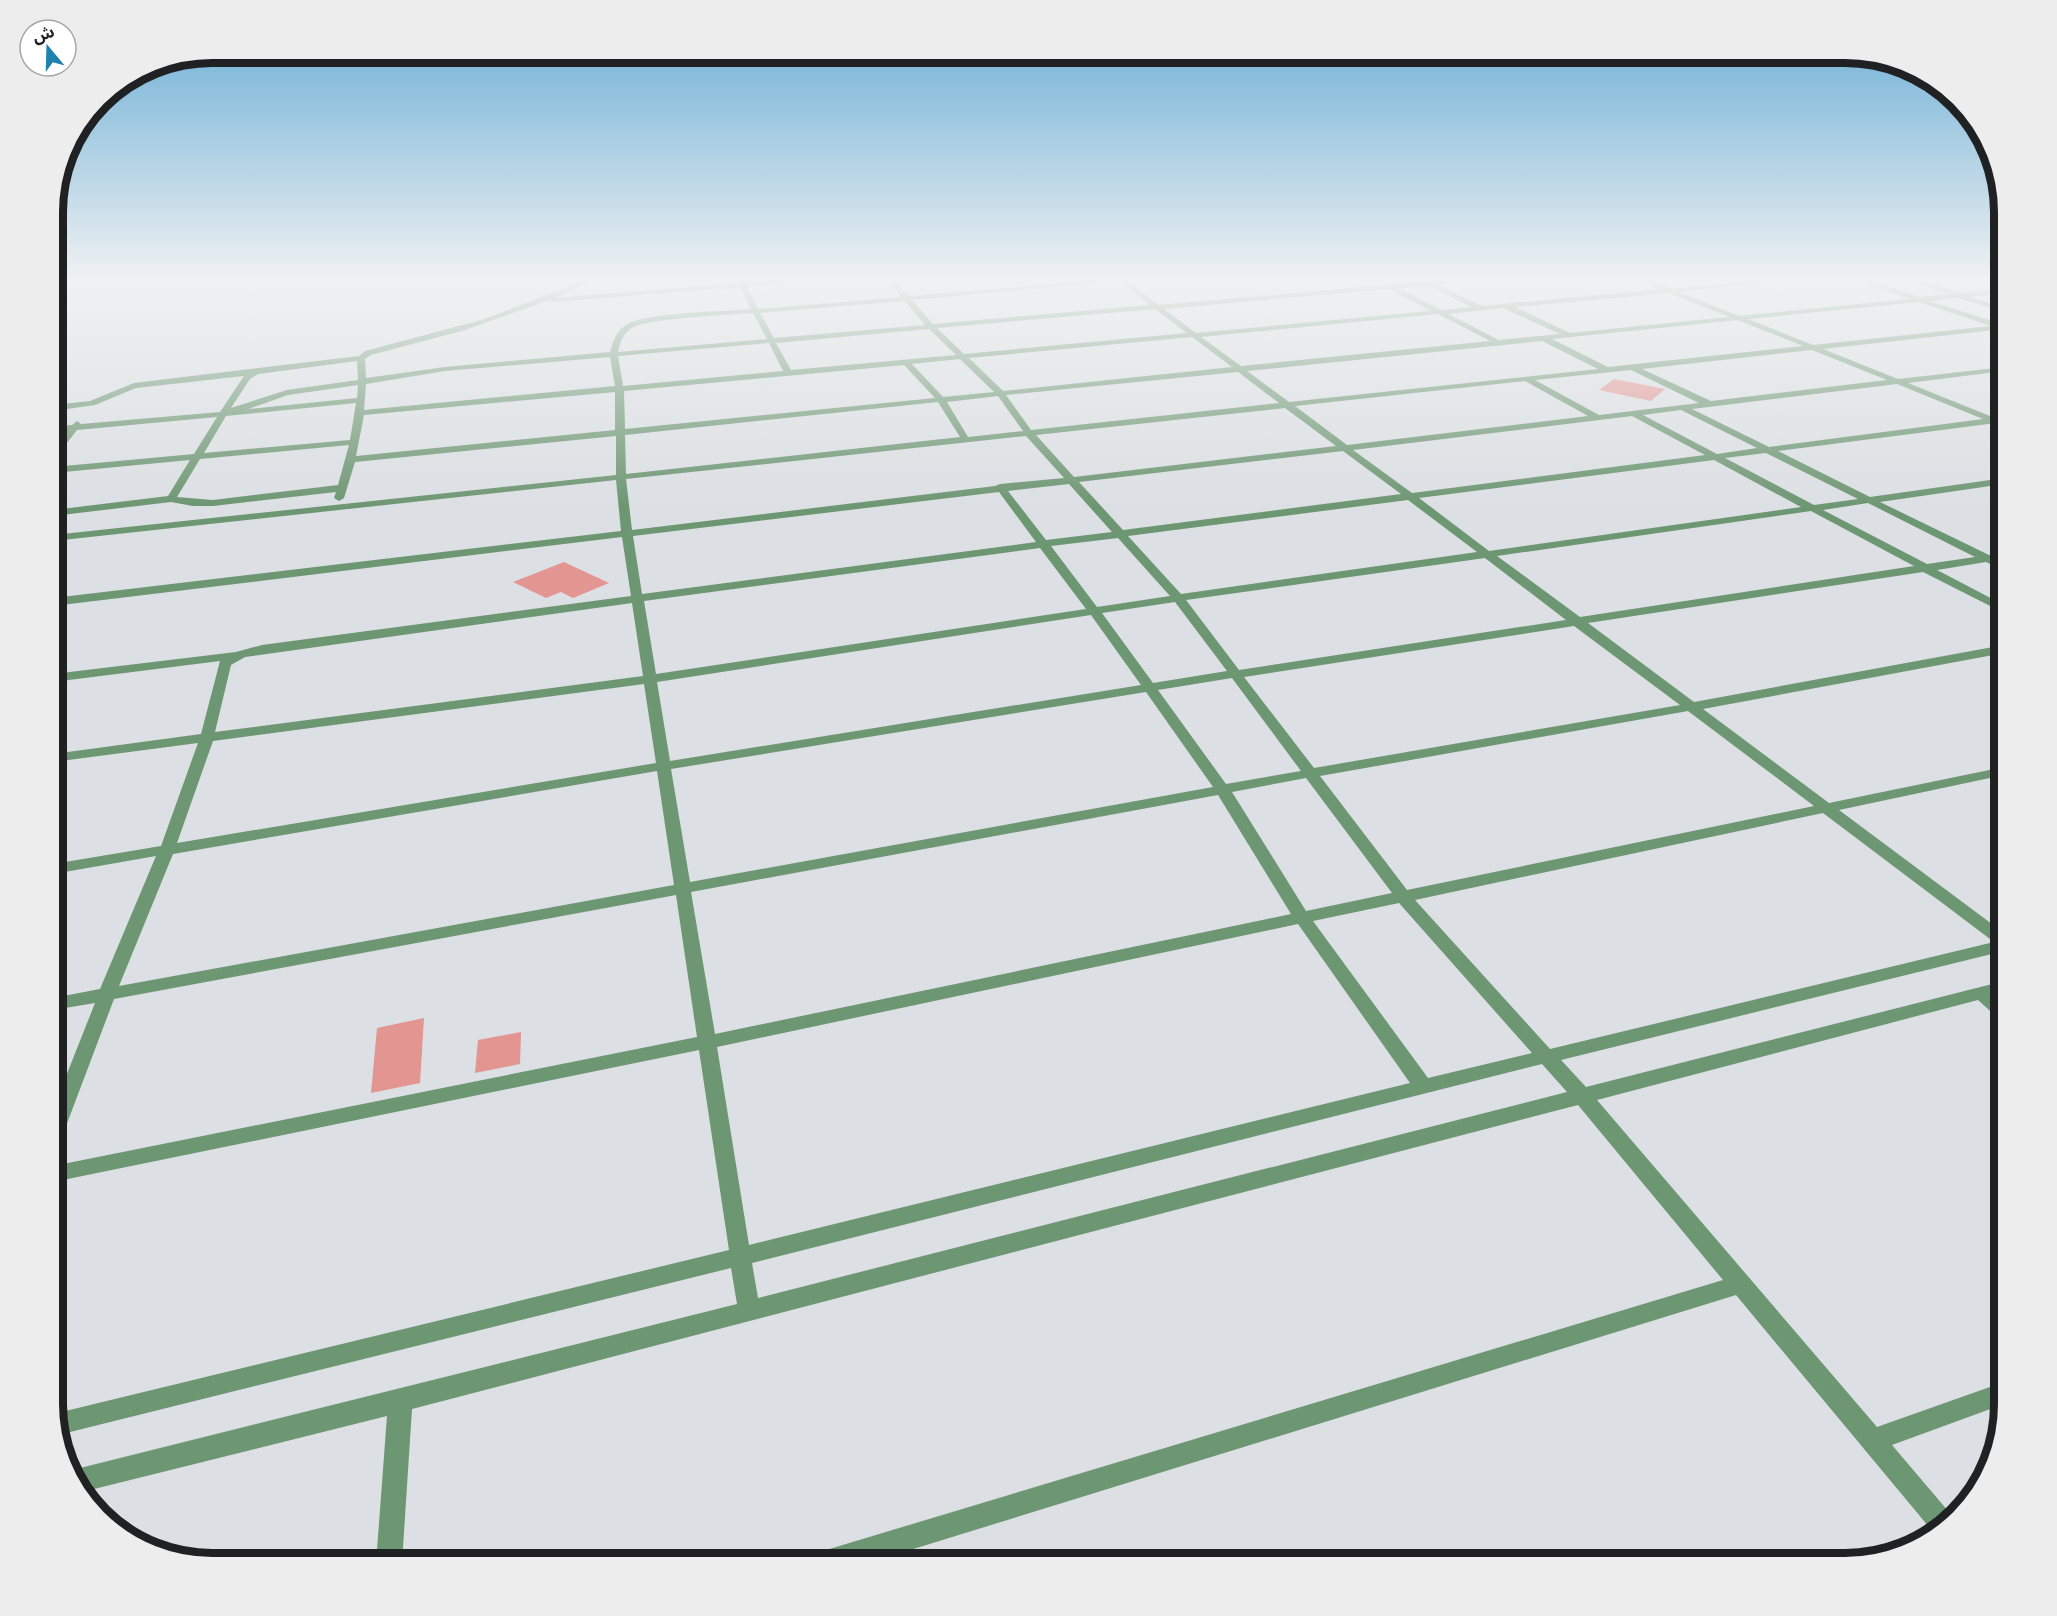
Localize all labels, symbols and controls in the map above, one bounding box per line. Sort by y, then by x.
north arrow [18,18,78,78]
text: ش [29,21,57,47]

